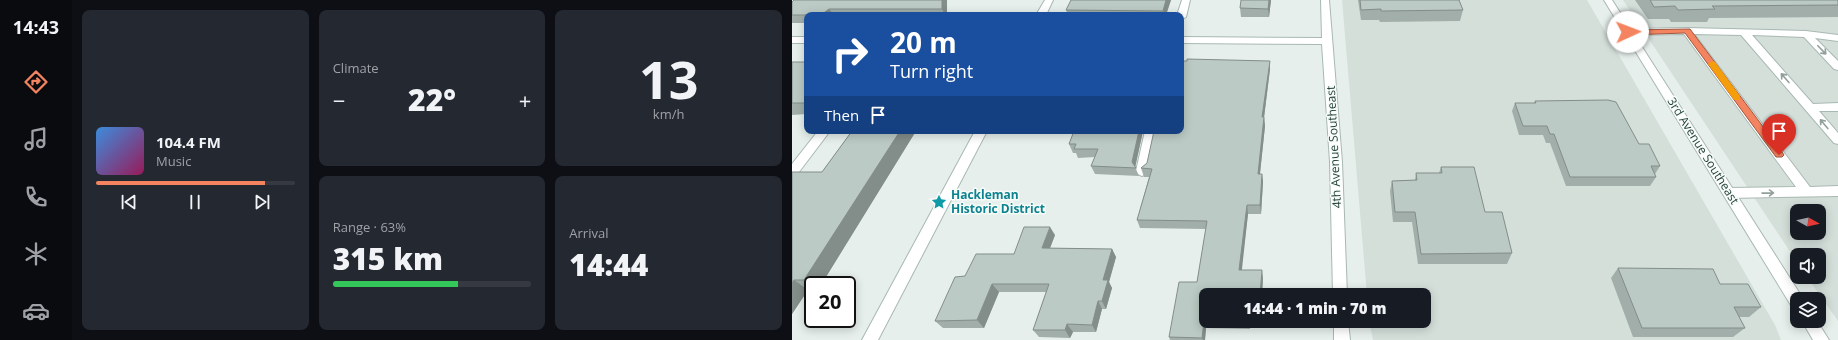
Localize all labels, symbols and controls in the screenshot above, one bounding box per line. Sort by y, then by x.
position arrow [1607,11,1649,53]
text: 14:43 [13,15,59,39]
text: 20 m [890,23,957,61]
icon: right [824,28,876,80]
text: 13 [639,43,698,114]
one-way arrow [1817,45,1827,55]
text: Climate [333,59,379,77]
text: Turn right [890,59,973,83]
icon: directions [22,68,50,96]
one-way arrow [1781,73,1790,83]
text: 22° [408,79,456,120]
text: − [333,85,345,115]
text: + [519,85,531,115]
street label: 4th Avenue Southeast [1322,85,1345,209]
street label: 3rd Avenue Southeast [1664,94,1743,208]
icon: arrive [867,104,889,126]
text: km/h [653,105,684,123]
text: Then [824,105,859,125]
pin [1762,114,1796,155]
one-way arrow [1820,118,1829,129]
icon: arrive [1768,120,1790,142]
icon: music [22,125,50,153]
text: 104.4 FM [156,132,221,152]
text: Music [156,152,191,170]
icon: phone [22,183,50,211]
place label: Hackleman Historic District [951,186,1045,217]
one-way arrow [1761,189,1774,196]
icon: previous [118,191,140,213]
icon: pause [184,191,206,213]
icon: next [251,191,273,213]
place icon: Hackleman Historic District [930,193,948,211]
north arrow [1790,204,1826,240]
map controls [1790,204,1826,328]
text: Range · 63% [333,218,406,236]
text: Arrival [569,224,608,242]
text: 315 km [333,238,443,279]
icon: climate [22,240,50,268]
text: 14:44 [569,244,648,285]
button: sound [1790,248,1826,284]
speed limit sign: 20 [804,276,856,328]
button: layers [1790,292,1826,328]
icon: car [22,297,50,325]
text: 14:44 · 1 min · 70 m [1244,298,1386,318]

